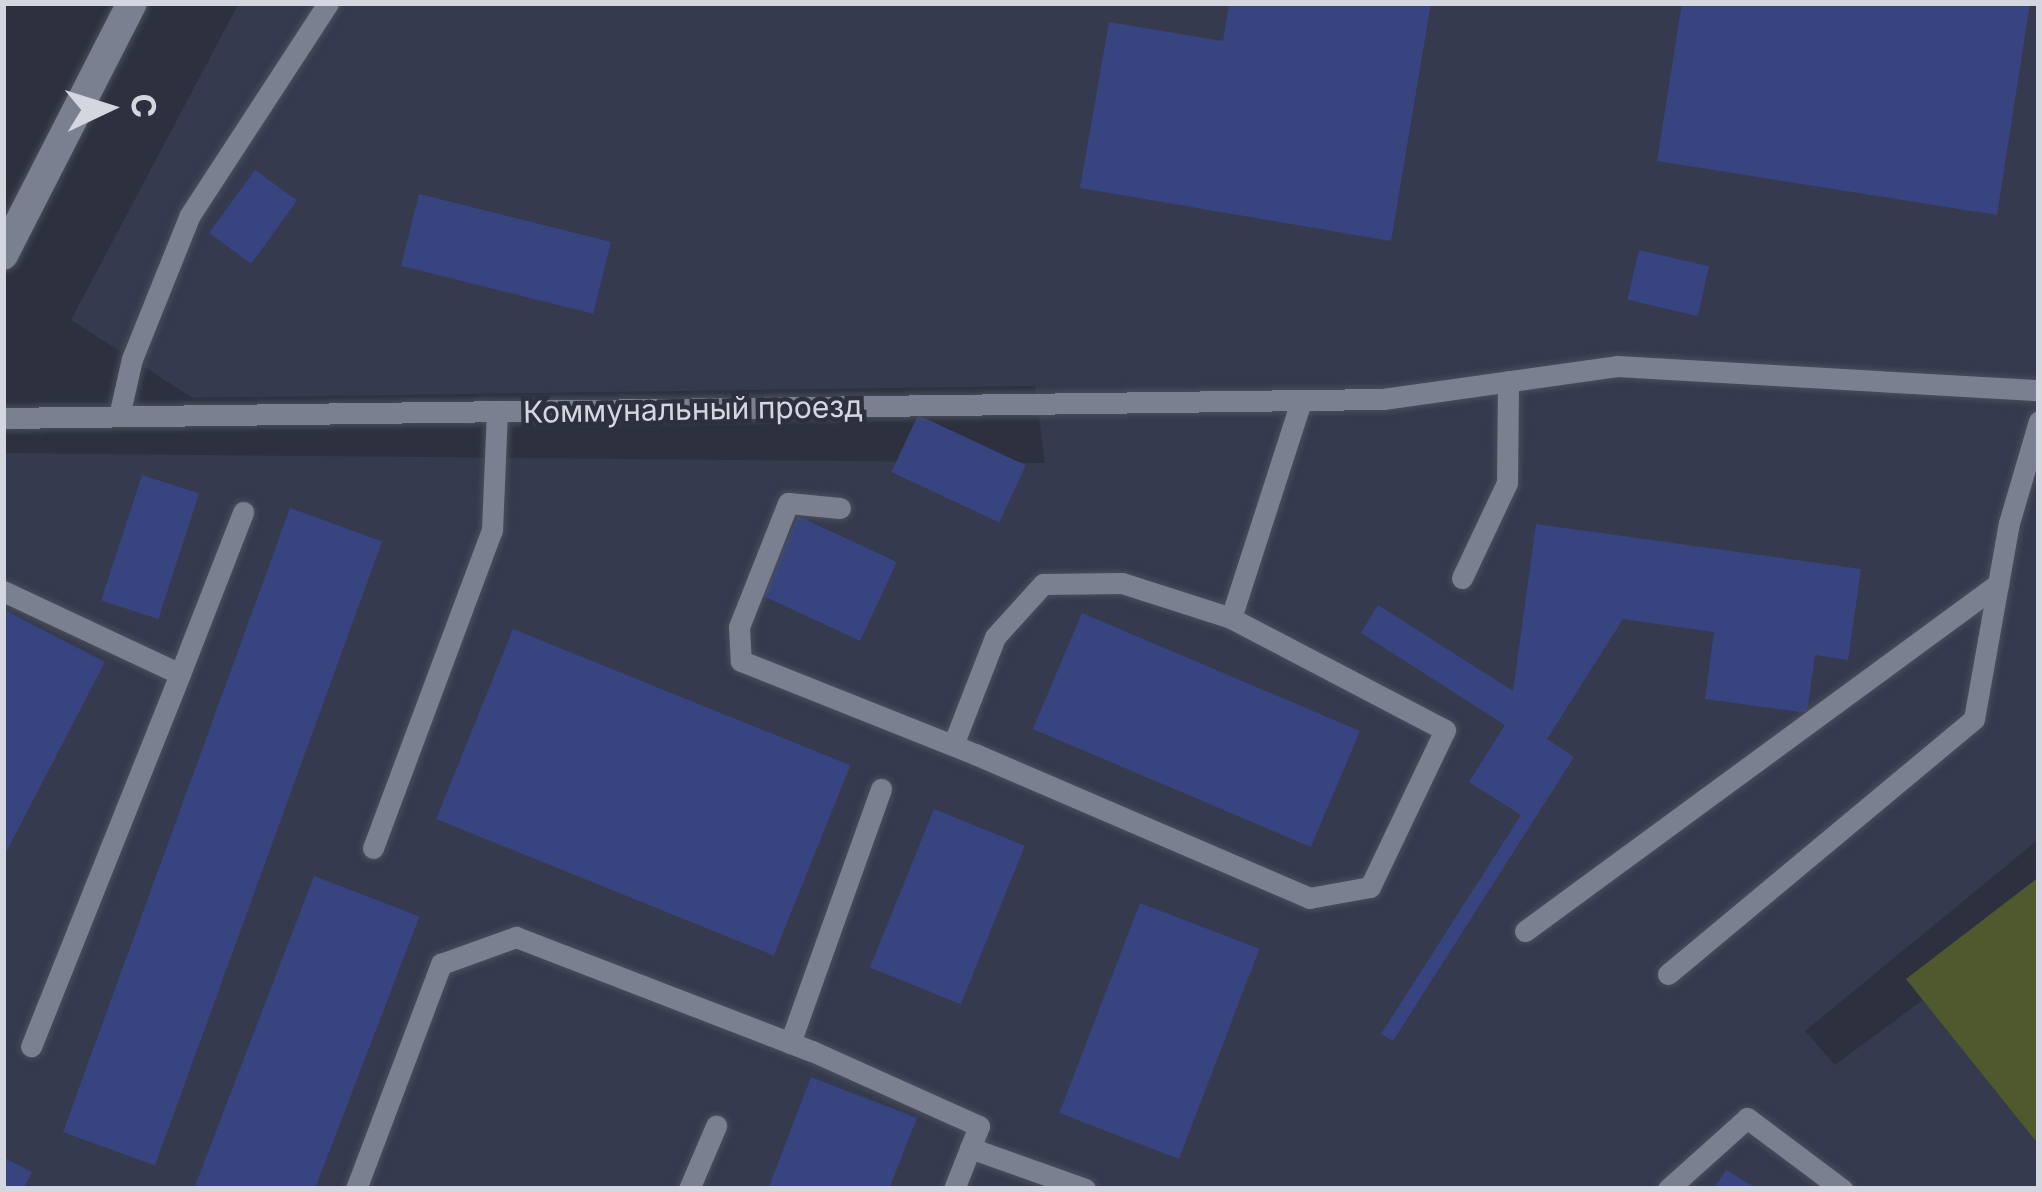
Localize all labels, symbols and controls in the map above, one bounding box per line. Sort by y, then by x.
north arrow [48,48,168,168]
text: С [123,92,165,119]
street label: Коммунальный проезд [523,388,863,430]

